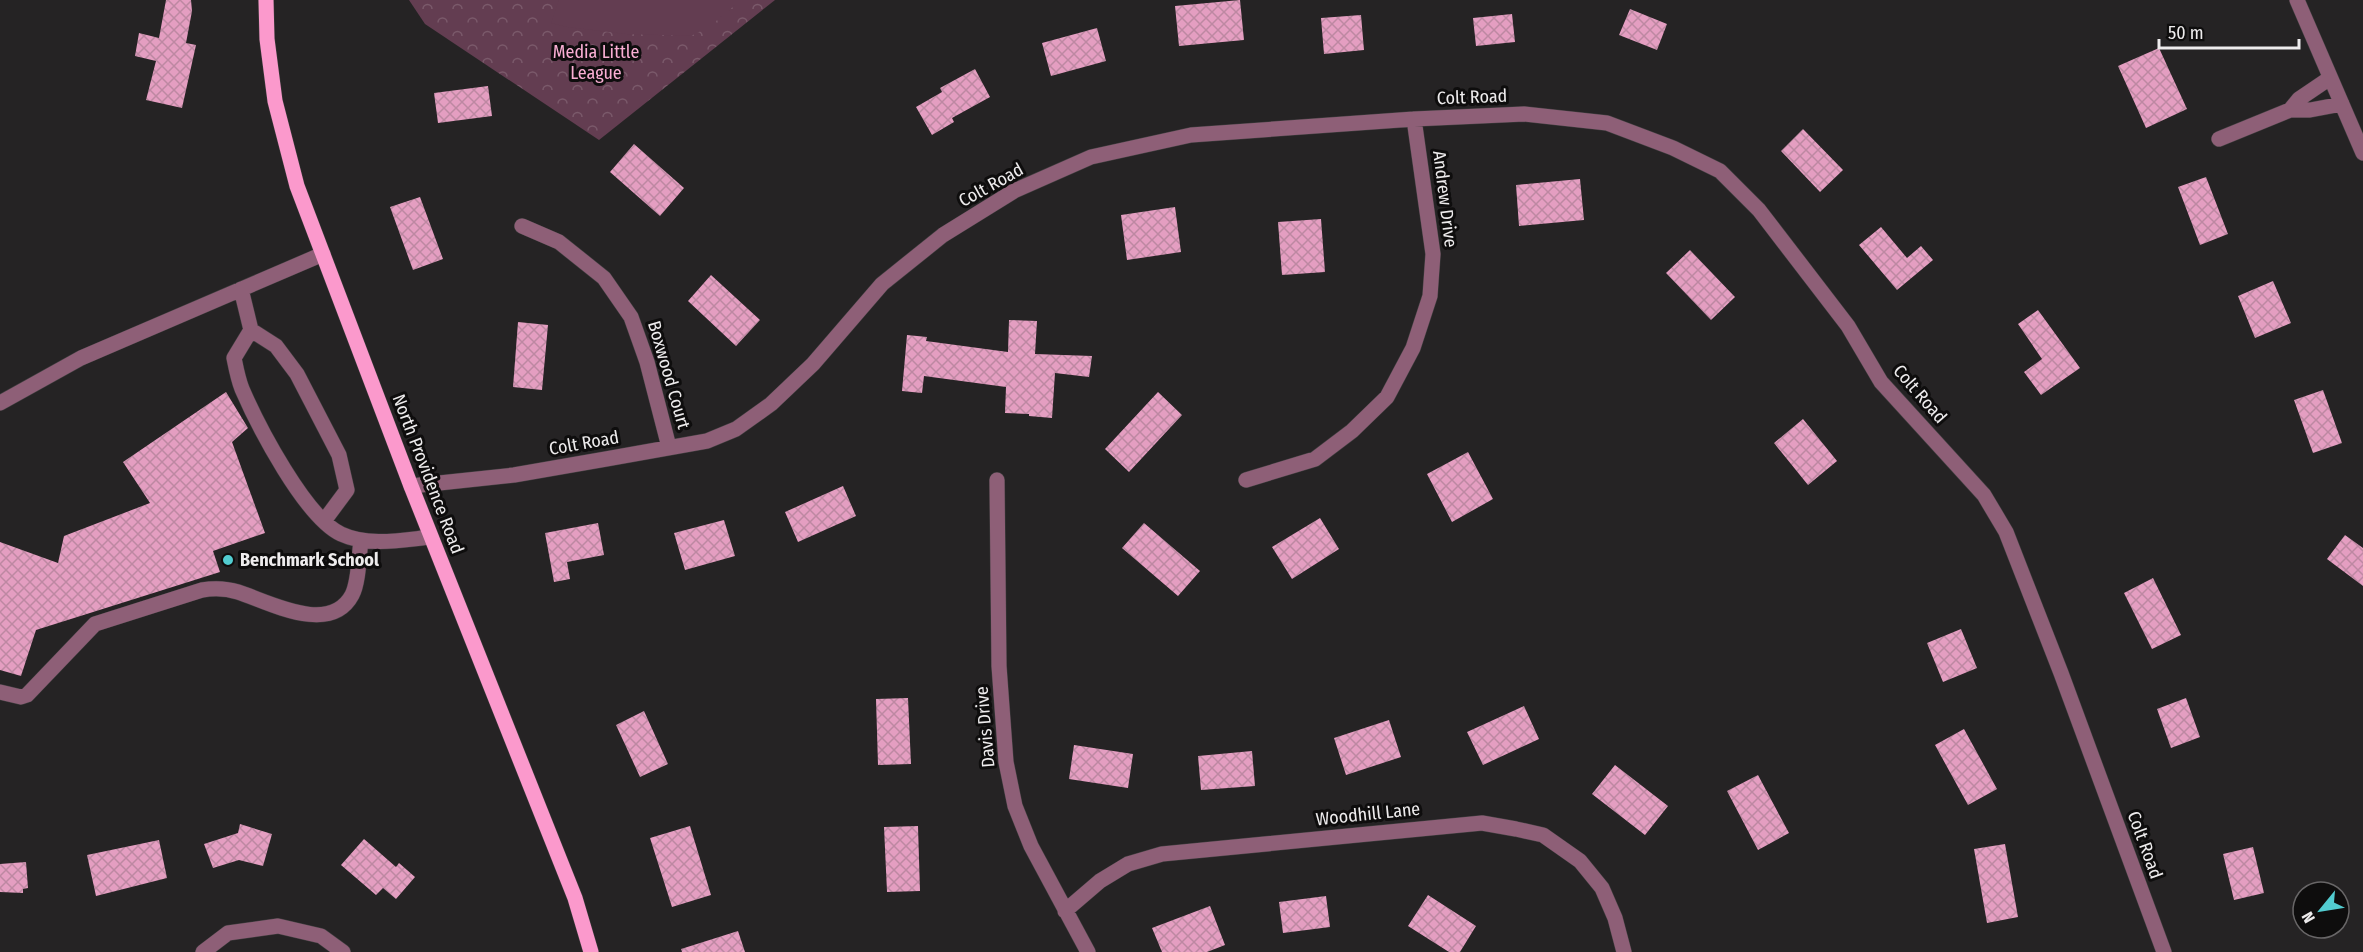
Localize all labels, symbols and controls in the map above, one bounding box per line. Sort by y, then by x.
scale bar [2159,12,2298,50]
text: 50 m [2168,22,2204,44]
park label: Media Little League [553,41,639,84]
street label: Colt Road [1436,85,1508,109]
street label: Andrew Drive [1428,149,1462,249]
street label: Colt Road [955,158,1027,212]
street label: Boxwood Court [643,318,695,432]
street label: Colt Road [1889,360,1951,428]
street label: North Providence Road [387,391,469,557]
street label: Colt Road [547,426,621,460]
place label: Benchmark School [240,549,379,571]
marker: Benchmark School [221,553,235,567]
street label: Davis Drive [970,685,1000,769]
street label: Woodhill Lane [1315,798,1421,830]
street label: Colt Road [2123,808,2167,882]
north arrow [2291,880,2351,940]
text: N [2298,908,2319,926]

